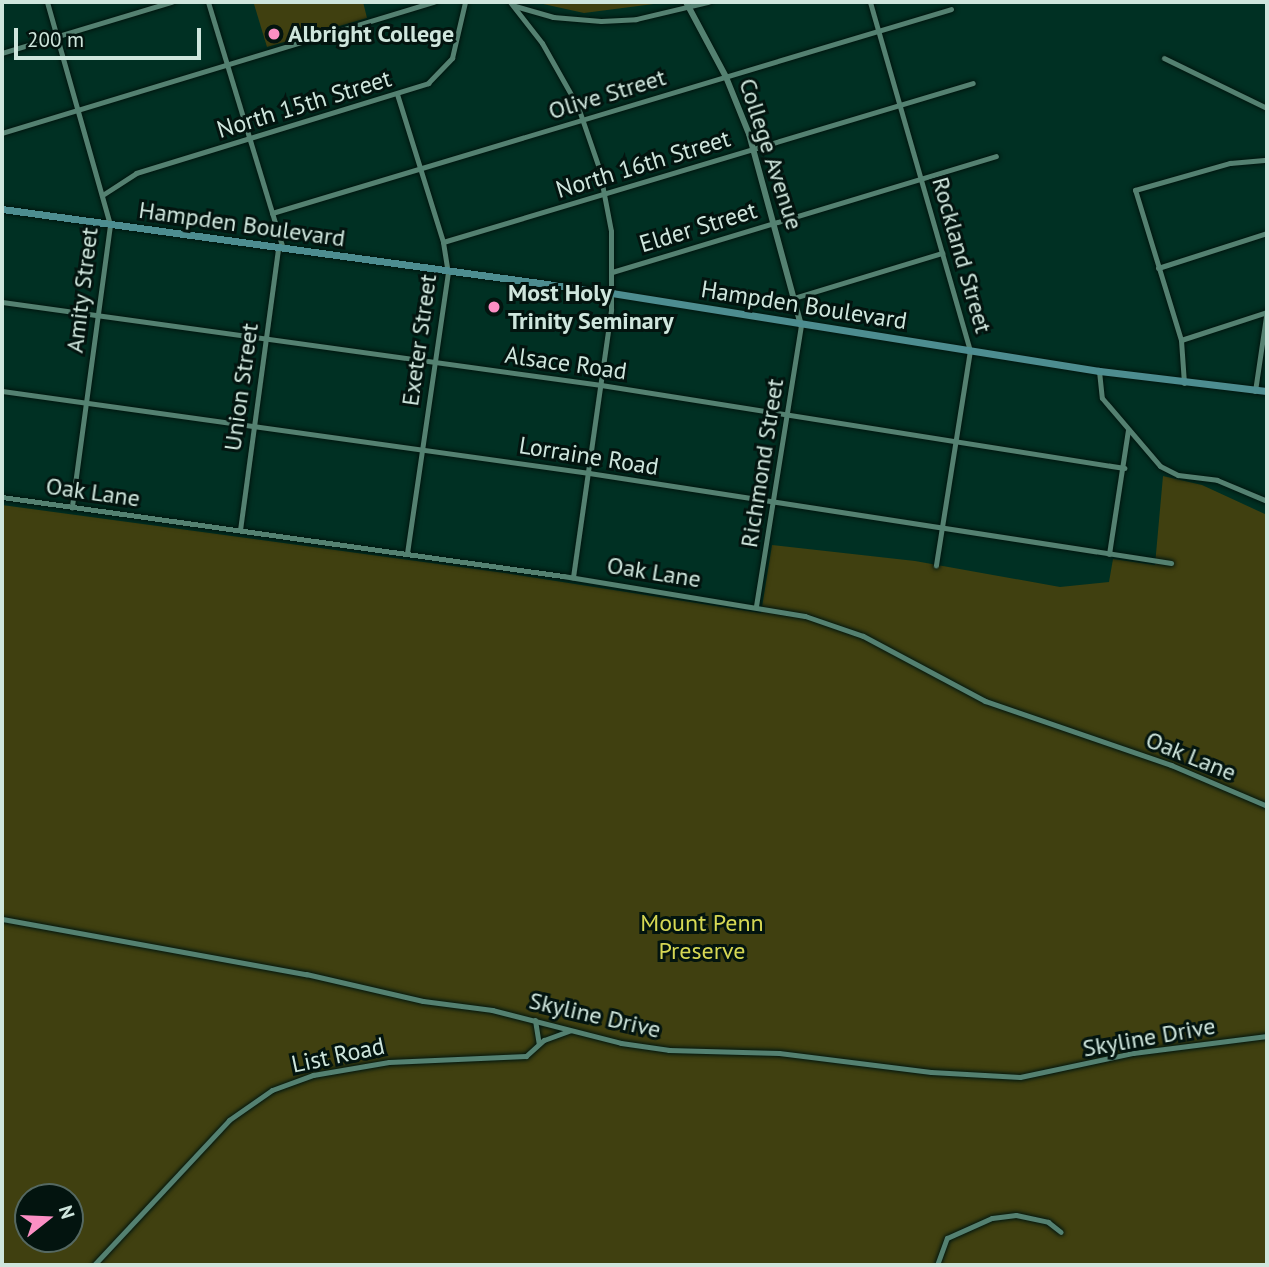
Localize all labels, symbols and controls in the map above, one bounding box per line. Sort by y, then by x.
scale bar [18,14,205,58]
place label: Albright College [288,20,454,48]
text: 200 m [27,26,84,53]
marker: Albright College [266,26,282,42]
street label: Olive Street [545,63,669,125]
street label: North 15th Street [213,64,395,144]
street label: College Avenue [733,74,809,234]
street label: North 16th Street [552,124,734,204]
street label: Rockland Street [926,174,998,336]
street label: Hampden Boulevard [137,195,347,253]
street label: Elder Street [636,196,760,258]
street label: Amity Street [60,225,104,355]
street label: Exeter Street [396,272,442,408]
street label: Hampden Boulevard [699,274,909,336]
place label: Most Holy Trinity Seminary [508,279,674,335]
marker: Most Holy Trinity Seminary [486,299,502,315]
street label: Union Street [218,321,264,453]
street label: Alsace Road [503,340,629,386]
street label: Richmond Street [734,376,790,550]
street label: Lorraine Road [517,431,661,481]
street label: Oak Lane [44,471,142,513]
street label: Oak Lane [605,550,703,594]
street label: Oak Lane [1141,725,1241,787]
park label: Mount Penn Preserve [640,909,764,965]
street label: Skyline Drive [526,986,664,1044]
street label: Skyline Drive [1080,1011,1218,1063]
street label: List Road [289,1031,387,1079]
north arrow [14,1183,84,1253]
text: N [54,1202,80,1222]

